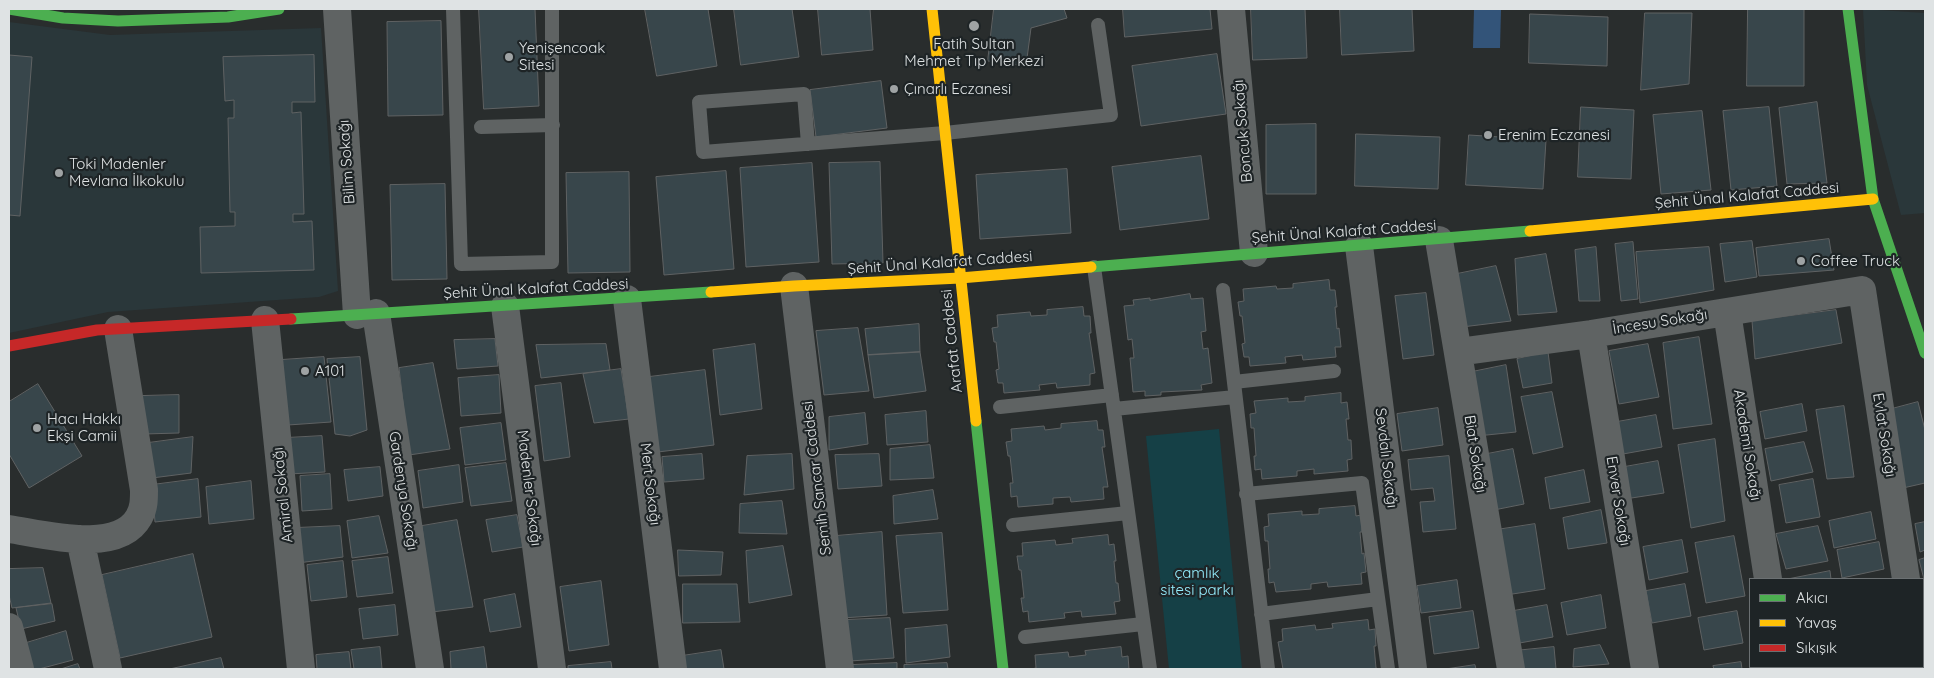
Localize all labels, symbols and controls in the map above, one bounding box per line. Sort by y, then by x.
marker: Fatih Sultan Mehmet Tıp Merkezi [967,19,981,33]
place label: Fatih Sultan Mehmet Tıp Merkezi [904,35,1044,70]
place label: Yenişencoak Sitesi [519,39,605,74]
marker: Yenişencoak Sitesi [503,51,515,63]
street label: Boncuk Sokağı [1230,79,1256,183]
place label: Çınarlı Eczanesi [904,80,1011,98]
marker: Çınarlı Eczanesi [888,83,900,95]
street label: Bilim Sokağı [335,119,359,205]
place label: Erenim Eczanesi [1498,126,1610,144]
marker: Erenim Eczanesi [1482,129,1494,141]
place label: Toki Madenler Mevlana İlkokulu [69,155,184,190]
marker: Toki Madenler Mevlana İlkokulu [53,167,65,179]
street label: Şehit Ünal Kalafat Caddesi [1654,179,1840,213]
street label: Şehit Ünal Kalafat Caddesi [1251,217,1437,247]
street label: Şehit Ünal Kalafat Caddesi [847,248,1033,278]
place label: Coffee Truck [1811,252,1900,270]
marker: Coffee Truck [1795,255,1807,267]
street label: Şehit Ünal Kalafat Caddesi [443,275,629,303]
street label: Arafat Caddesi [938,288,966,394]
street label: İncesu Sokağı [1611,306,1709,338]
place label: A101 [315,362,345,380]
marker: A101 [299,365,311,377]
street label: Akademi Sokağı [1729,388,1765,502]
street label: Evlat Sokağı [1868,392,1900,478]
street label: Semih Sancar Caddesi [799,400,835,556]
street label: Sevdalı Sokağı [1371,407,1401,509]
place label: Hacı Hakkı Ekşi Camii [47,410,121,445]
street label: Biat Sokağı [1460,414,1490,494]
marker: Hacı Hakkı Ekşi Camii [31,422,43,434]
street label: Madenler Sokağı [513,429,545,547]
street label: Gardenya Sokağı [385,430,421,552]
street label: Mert Sokağı [636,442,664,526]
street label: Amiral Sokağı [269,446,297,544]
street label: Enver Sokağı [1602,455,1634,547]
park label: çamlık sitesi parkı [1160,564,1234,599]
legend [1749,578,1924,668]
text: Akıcı [1796,588,1828,607]
text: Yavaş [1796,613,1837,632]
text: Sıkışık [1796,638,1837,657]

